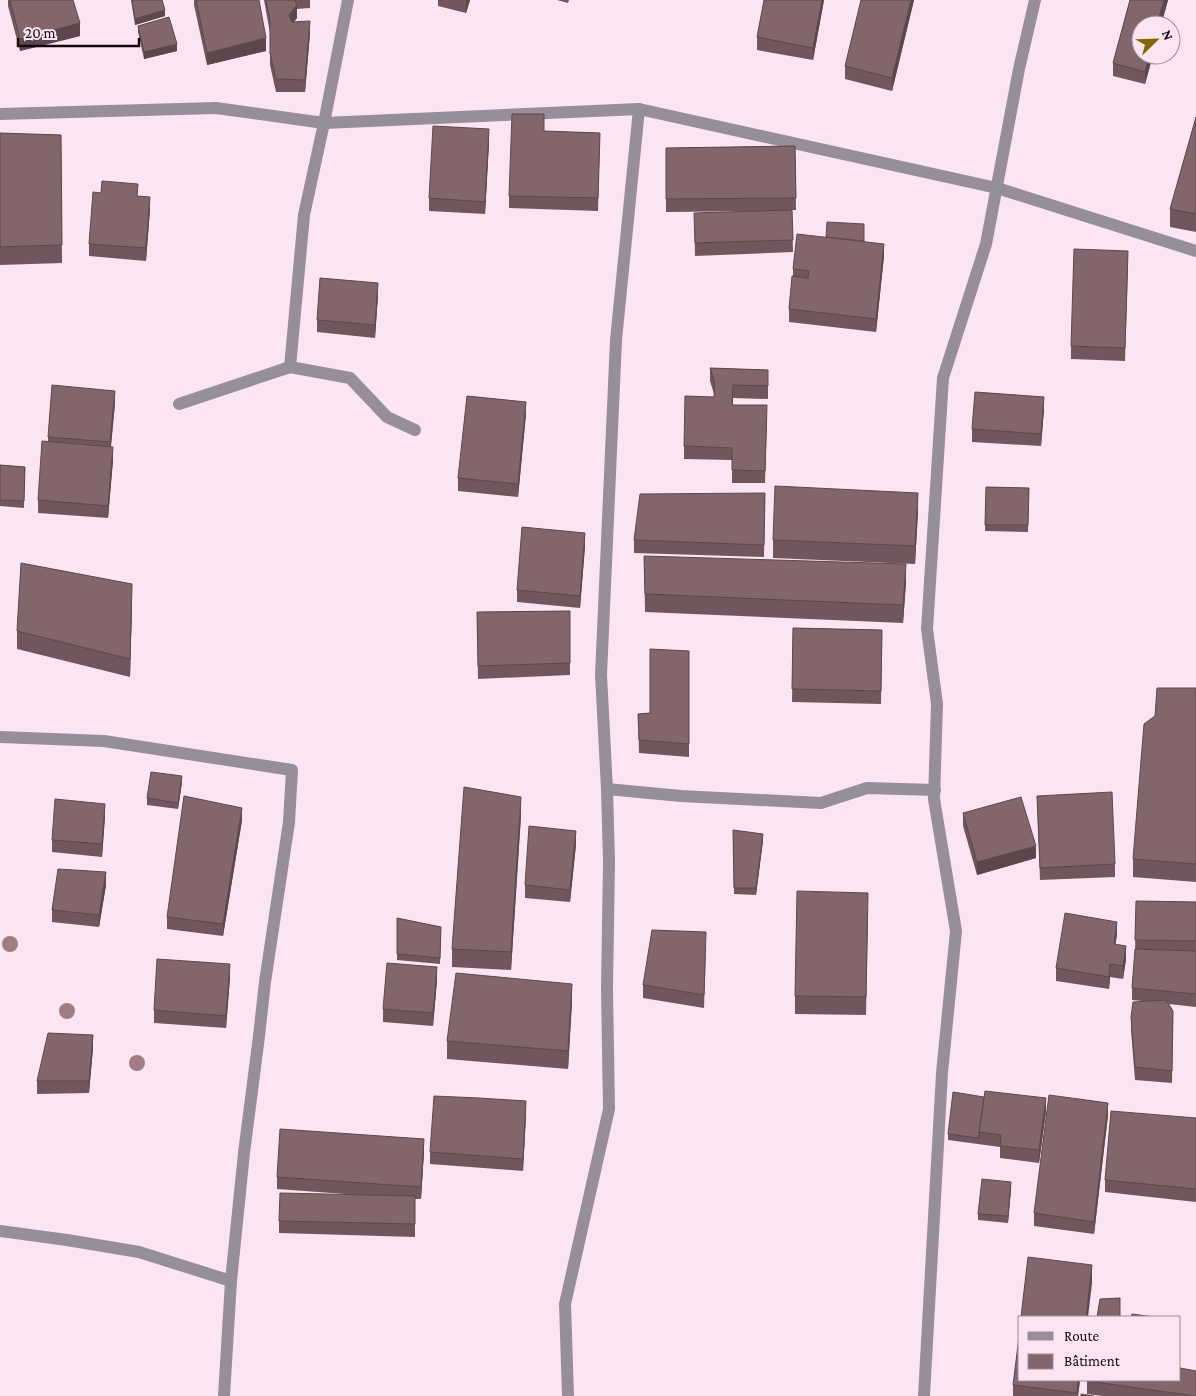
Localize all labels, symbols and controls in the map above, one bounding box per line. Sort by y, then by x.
scale bar [18,15,139,47]
north arrow [1131,15,1181,65]
text: 20 m [25,25,56,41]
text: N [1159,27,1177,43]
legend [1018,1316,1181,1381]
text: Route [1064,1328,1099,1344]
text: Bâtiment [1064,1353,1121,1369]

